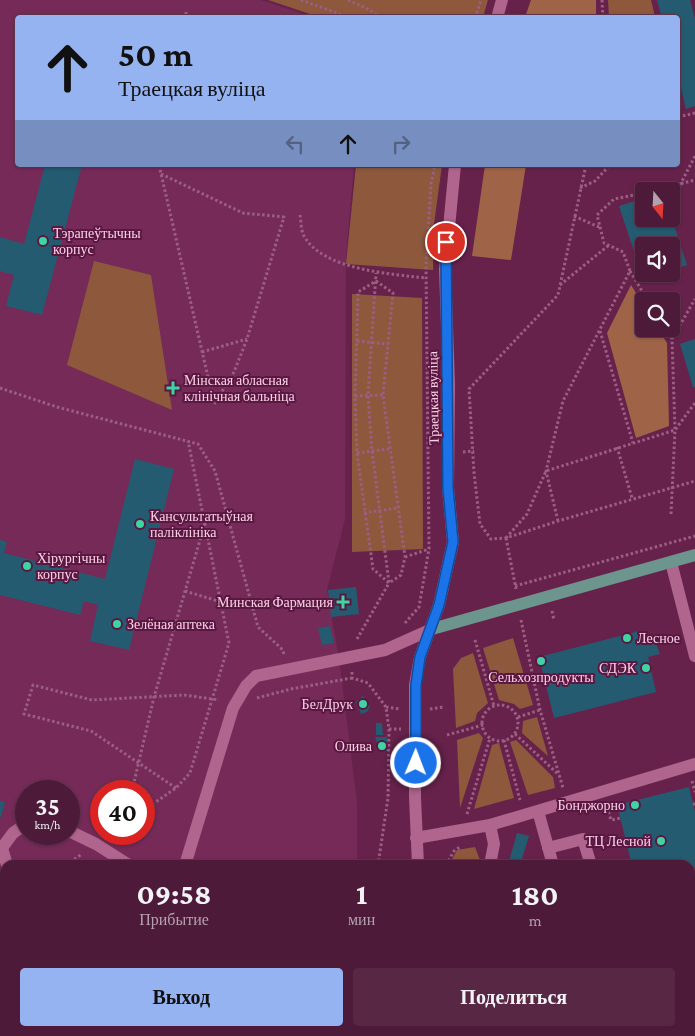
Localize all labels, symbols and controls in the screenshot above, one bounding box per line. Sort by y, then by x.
icon: ahead [35,35,100,100]
text: 50 m [118,35,193,74]
text: Траецкая вуліца [118,76,266,101]
icon: left [281,130,309,158]
icon: ahead [334,130,362,158]
icon: right [387,130,415,158]
north arrow [635,182,680,228]
map controls [635,182,680,337]
pin [425,221,467,263]
place label: Тэрапеўтычны корпус [53,225,141,257]
icon: arrive [432,228,460,256]
marker: Тэрапеўтычны корпус [37,235,49,247]
button: sound [635,237,680,282]
button: search [635,292,680,337]
street label: Траецкая вуліца [424,350,442,445]
place label: Мінская абласная клінічная бальніца [184,372,296,404]
marker: Мінская абласная клінічная бальніца [166,381,180,395]
place label: Кансультатыўная паліклініка [150,508,253,540]
marker: Кансультатыўная паліклініка [134,518,146,530]
place label: Хірургічны корпус [37,550,106,582]
marker: Хірургічны корпус [21,560,33,572]
place label: Минская Фармация [217,594,334,610]
marker: Минская Фармация [337,596,349,608]
place label: Зелёная аптека [127,616,216,632]
marker: Зелёная аптека [111,618,123,630]
place label: Лесное [637,630,680,646]
marker: Лесное [621,632,633,644]
marker: Сельхозпродукты [535,655,547,667]
place label: СДЭК [599,660,637,676]
marker: СДЭК [640,662,652,674]
place label: Сельхозпродукты [488,669,594,685]
place label: БелДрук [302,696,353,712]
marker: БелДрук [357,698,369,710]
position arrow [389,736,441,788]
place label: Олива [335,738,373,754]
marker: Олива [376,740,388,752]
speed limit sign: 40 [90,780,155,845]
text: 35 [35,793,60,820]
place label: Бонджорно [558,797,625,813]
marker: Бонджорно [629,799,641,811]
text: km/h [35,818,60,832]
place label: ТЦ Лесной [586,833,652,849]
marker: ТЦ Лесной [655,835,667,847]
text: 09:58 [136,877,212,910]
text: 1 [356,877,367,910]
text: 180 [512,878,559,911]
text: Прибытие [139,911,209,928]
text: мин [348,911,375,928]
text: m [529,912,542,929]
button: Выход [20,968,343,1026]
button: Поделиться [353,968,675,1026]

